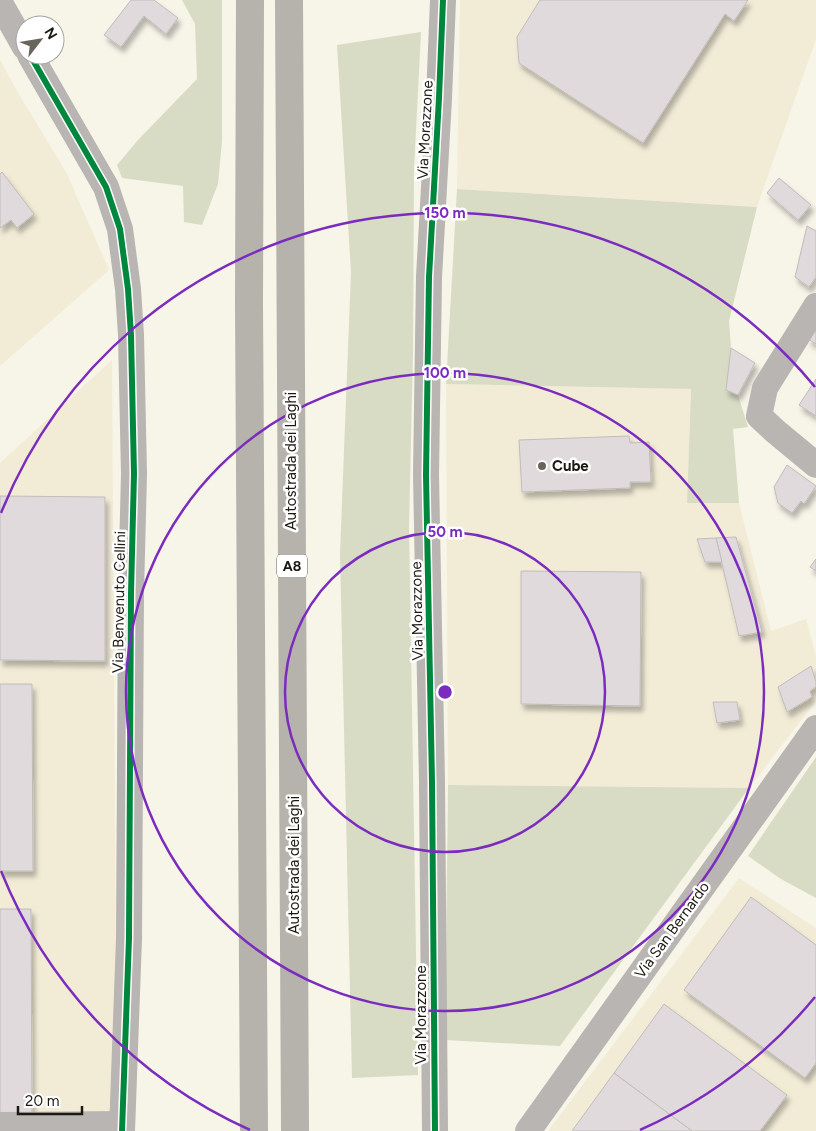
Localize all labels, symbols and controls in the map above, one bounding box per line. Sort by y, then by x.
north arrow [15,15,65,65]
text: N [41,25,61,43]
street label: Via Morazzone [413,80,437,180]
text: 150 m [424,204,466,222]
text: 100 m [424,364,466,382]
street label: Autostrada dei Laghi [282,392,300,530]
place label: Cube [552,457,589,475]
marker: Cube [536,460,548,472]
text: 50 m [427,523,463,541]
street label: Via Benvenuto Cellini [109,531,129,673]
road number: A8 [277,554,307,578]
street label: Via Morazzone [407,561,427,661]
centre of rings [436,683,454,701]
street label: Autostrada dei Laghi [285,796,303,934]
street label: Via San Bernardo [631,878,713,982]
street label: Via Morazzone [412,965,430,1065]
scale bar [18,1084,81,1116]
text: 20 m [25,1092,59,1110]

